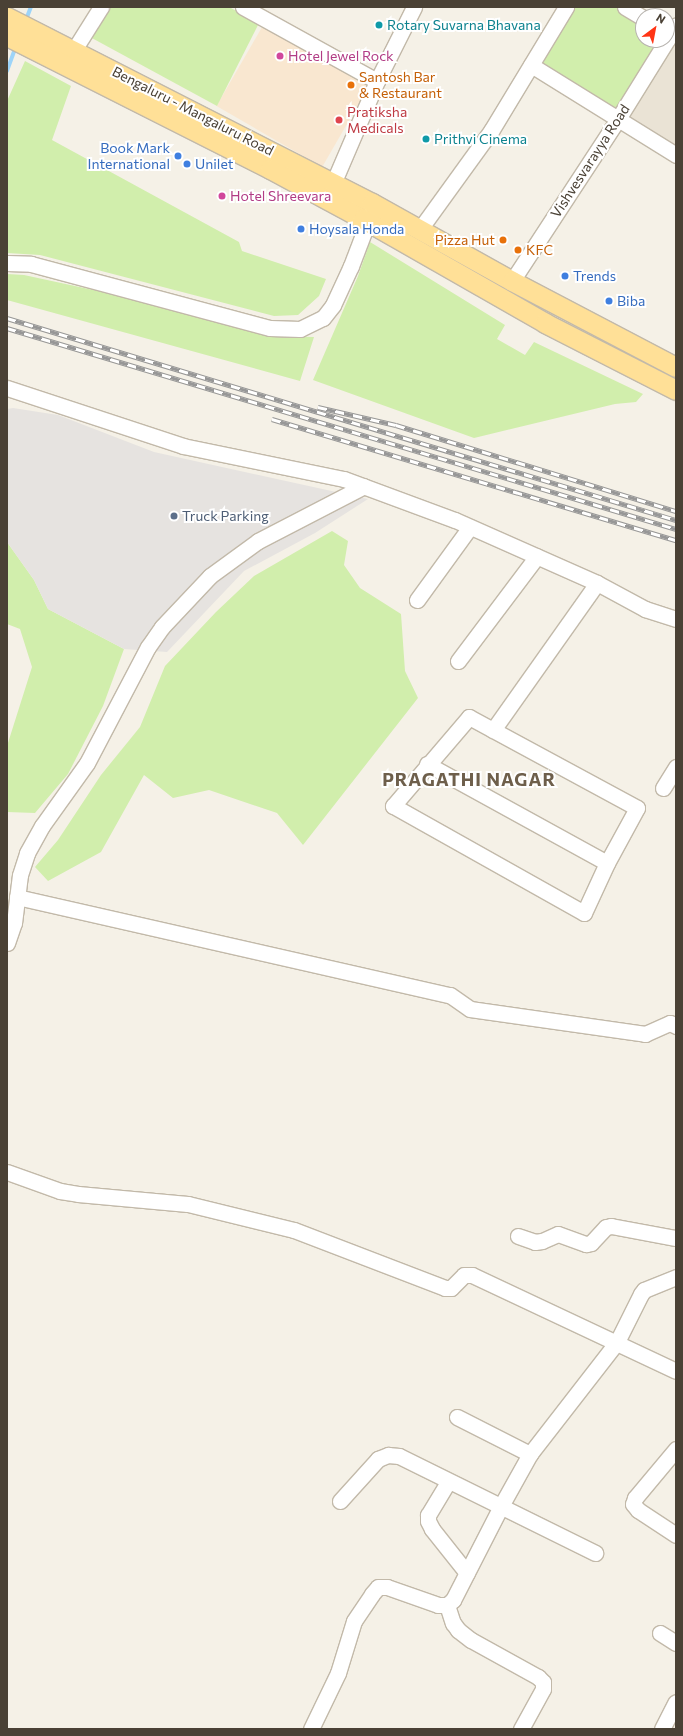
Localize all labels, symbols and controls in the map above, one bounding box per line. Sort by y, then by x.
north arrow [635,8,675,48]
text: N [654,11,668,26]
place label: Rotary Suvarna Bhavana [387,17,541,33]
marker: Rotary Suvarna Bhavana [374,20,384,30]
place label: Hotel Jewel Rock [288,48,394,64]
marker: Hotel Jewel Rock [275,51,285,61]
street label: Bengaluru - Mangaluru Road [109,63,277,159]
place label: Santosh Bar & Restaurant [359,69,442,102]
marker: Santosh Bar & Restaurant [346,80,356,90]
street label: Vishvesvarayya Road [547,101,633,221]
place label: Pratiksha Medicals [347,104,407,136]
marker: Pratiksha Medicals [334,115,344,125]
place label: Prithvi Cinema [434,131,527,147]
marker: Prithvi Cinema [421,134,431,144]
place label: Book Mark International [88,140,170,172]
marker: Book Mark International [173,151,183,161]
place label: Unilet [195,156,233,172]
marker: Unilet [182,159,192,169]
place label: Hotel Shreevara [230,188,331,204]
marker: Hotel Shreevara [217,191,227,201]
place label: Hoysala Honda [309,221,404,237]
marker: Hoysala Honda [296,224,306,234]
place label: Pizza Hut [435,232,495,248]
marker: Pizza Hut [498,235,508,245]
place label: KFC [526,242,553,258]
marker: KFC [513,245,523,255]
place label: Trends [573,268,616,284]
marker: Trends [560,271,570,281]
place label: Biba [617,293,645,309]
marker: Biba [604,296,614,306]
place label: Truck Parking [182,508,269,524]
marker: Truck Parking [169,511,179,521]
district label: PRAGATHI NAGAR [382,768,556,790]

